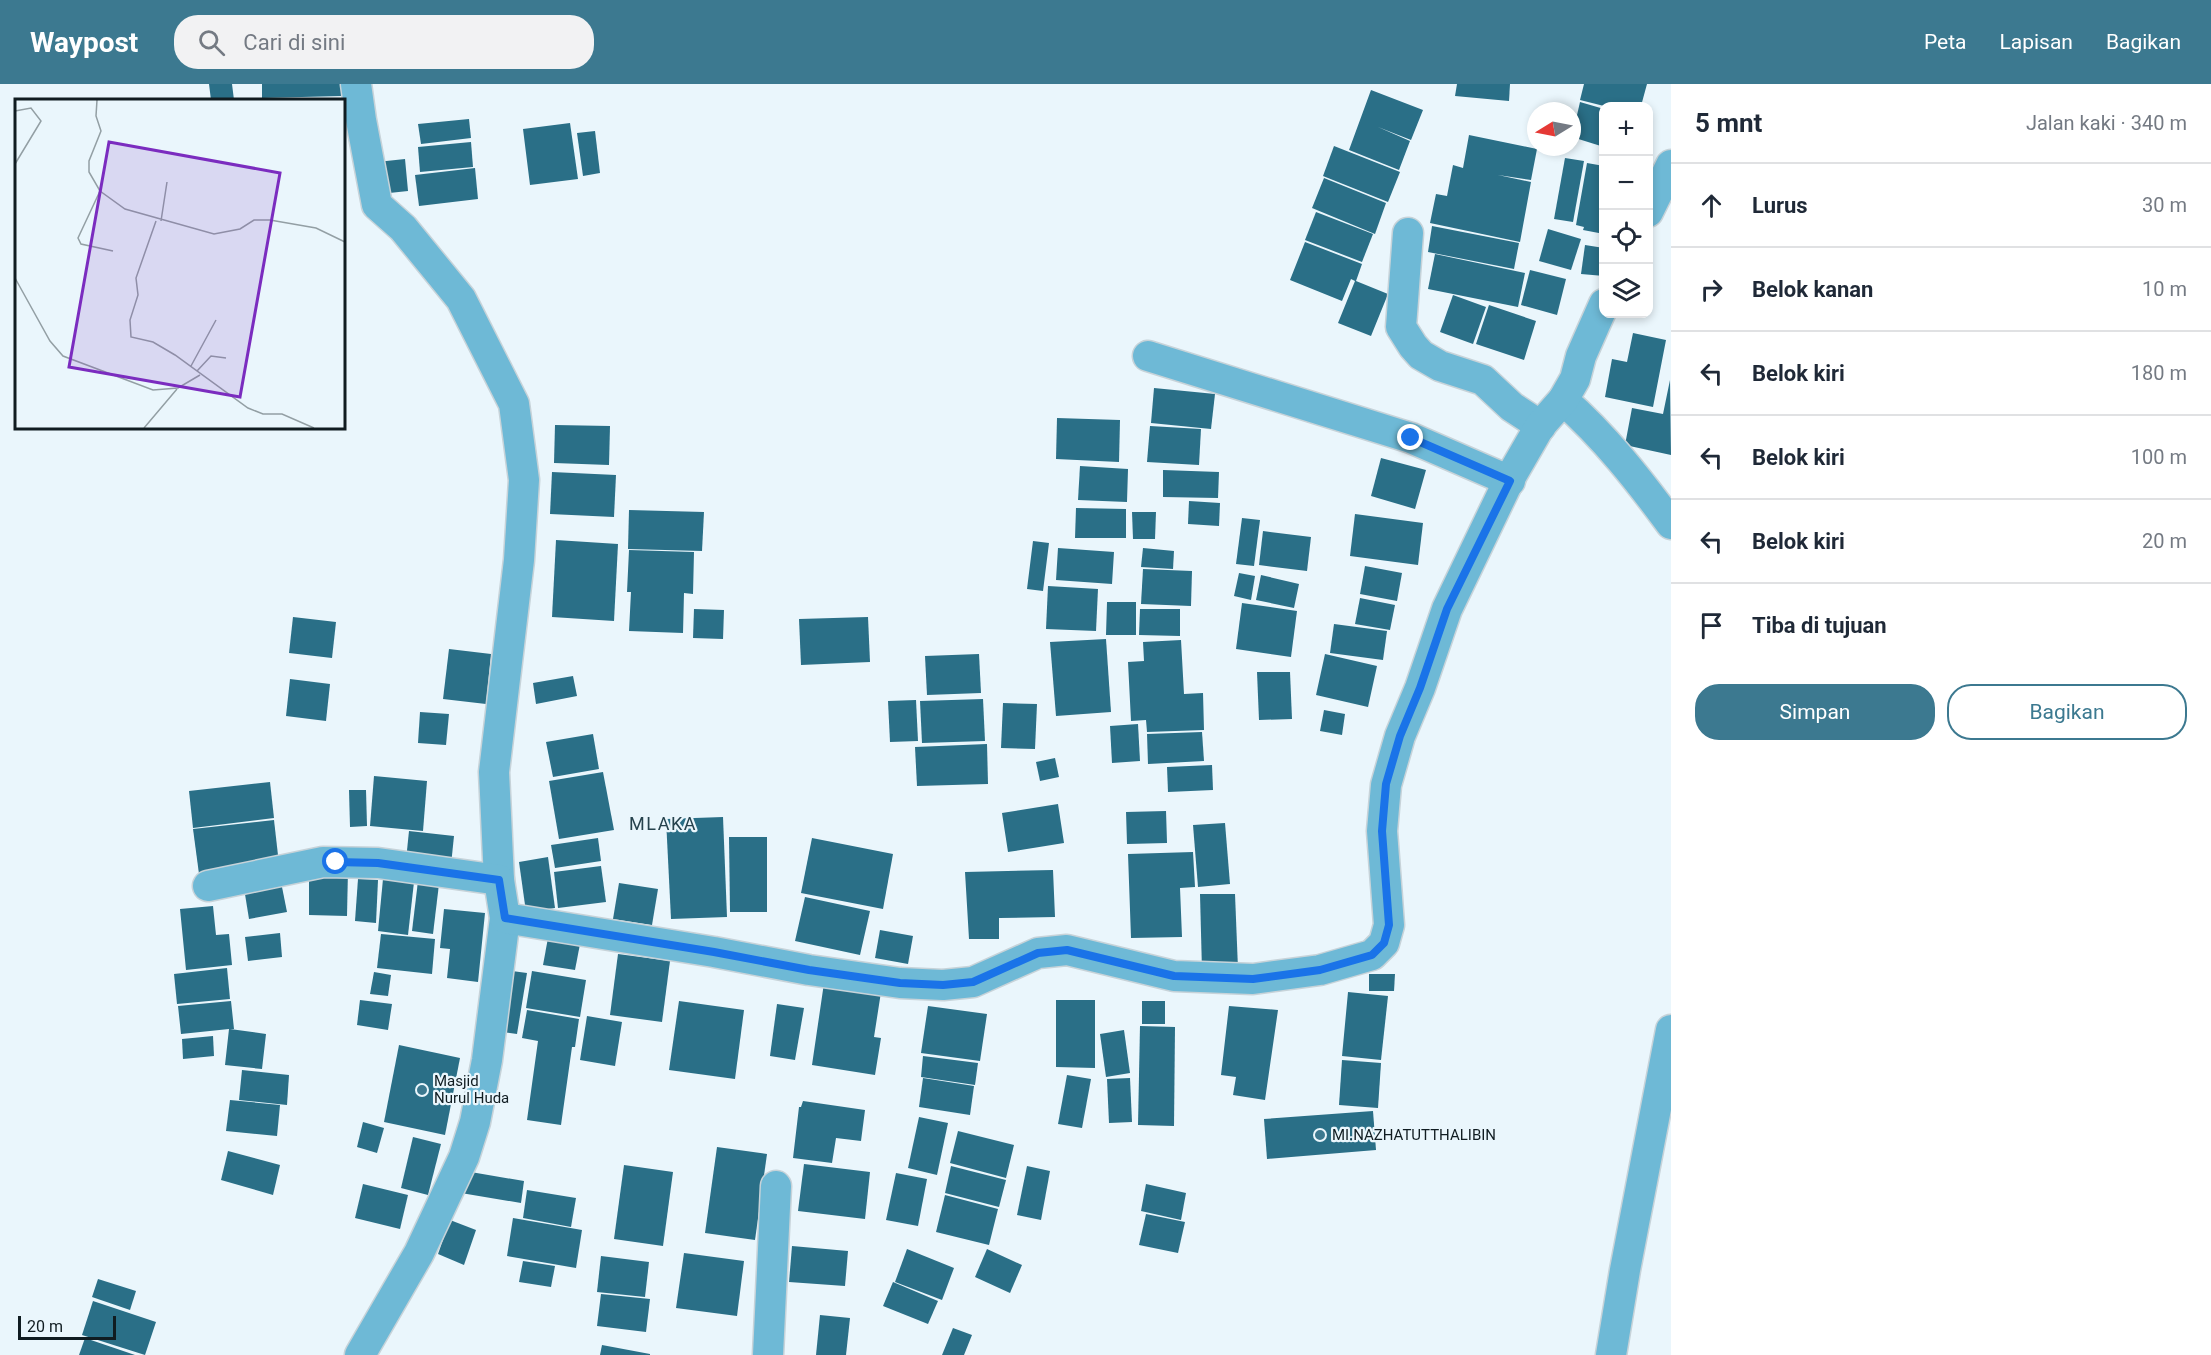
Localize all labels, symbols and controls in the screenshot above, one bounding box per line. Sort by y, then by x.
search box [174,15,594,69]
text: Waypost [30,26,138,59]
icon: search [195,26,228,59]
text: Cari di sini [243,30,345,55]
text: Peta [1924,30,1966,54]
text: Lapisan [1999,30,2073,54]
text: Bagikan [2106,30,2181,54]
inset map [15,99,345,429]
north arrow [1527,102,1581,156]
map controls [1599,102,1653,318]
button: + [1599,102,1653,156]
text: 5 mnt [1695,108,1762,138]
text: Jalan kaki · 340 m [2026,111,2187,135]
button: − [1599,156,1653,210]
icon: ahead [1695,189,1728,222]
text: Lurus [1752,193,1808,218]
text: 30 m [2142,193,2187,217]
button: locate [1599,210,1653,264]
button: layers [1599,264,1653,318]
icon: right [1695,273,1728,306]
text: Belok kanan [1752,277,1873,302]
text: 10 m [2142,277,2187,301]
icon: left [1695,357,1728,390]
text: Belok kiri [1752,361,1845,386]
text: 180 m [2131,361,2187,385]
route end [1397,424,1423,450]
icon: left [1695,441,1728,474]
text: Belok kiri [1752,445,1845,470]
text: 100 m [2131,445,2187,469]
icon: left [1695,525,1728,558]
text: Belok kiri [1752,529,1845,554]
text: 20 m [2142,529,2187,553]
icon: arrive [1695,609,1728,642]
text: Tiba di tujuan [1752,613,1887,638]
button: Simpan [1695,684,1935,740]
button: Bagikan [1947,684,2187,740]
district label: MLAKA [629,813,697,834]
route start [322,848,348,874]
place label: Masjid Nurul Huda [434,1072,509,1107]
marker: Masjid Nurul Huda [415,1083,429,1097]
place label: MI.NAZHATUTTHALIBIN [1332,1126,1496,1144]
marker: MI.NAZHATUTTHALIBIN [1313,1128,1327,1142]
scale bar [18,1313,116,1340]
text: 20 m [27,1317,63,1336]

